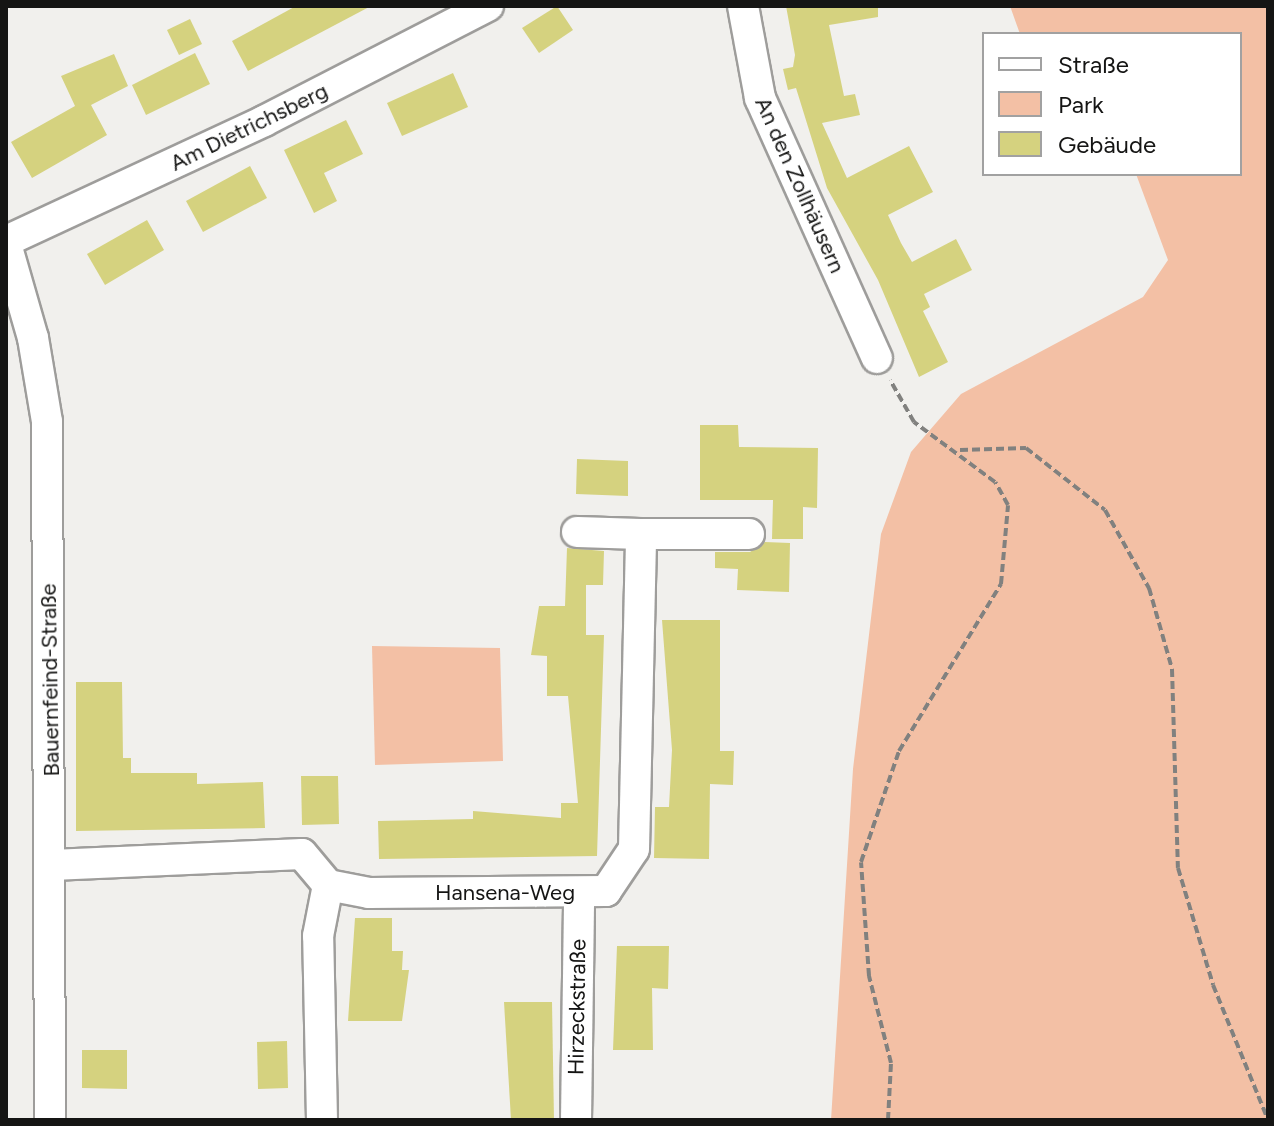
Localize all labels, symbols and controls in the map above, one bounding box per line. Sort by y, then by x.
legend [982,32,1242,176]
text: Straße [1058,50,1129,79]
street label: Am Dietrichsberg [166,77,332,177]
text: Park [1058,90,1104,119]
street label: An den Zollhäusern [749,93,851,277]
text: Gebäude [1058,130,1156,159]
street label: Bauernfeind-Straße [35,583,65,777]
street label: Hansena-Weg [435,880,575,906]
street label: Hirzeckstraße [563,939,591,1075]

